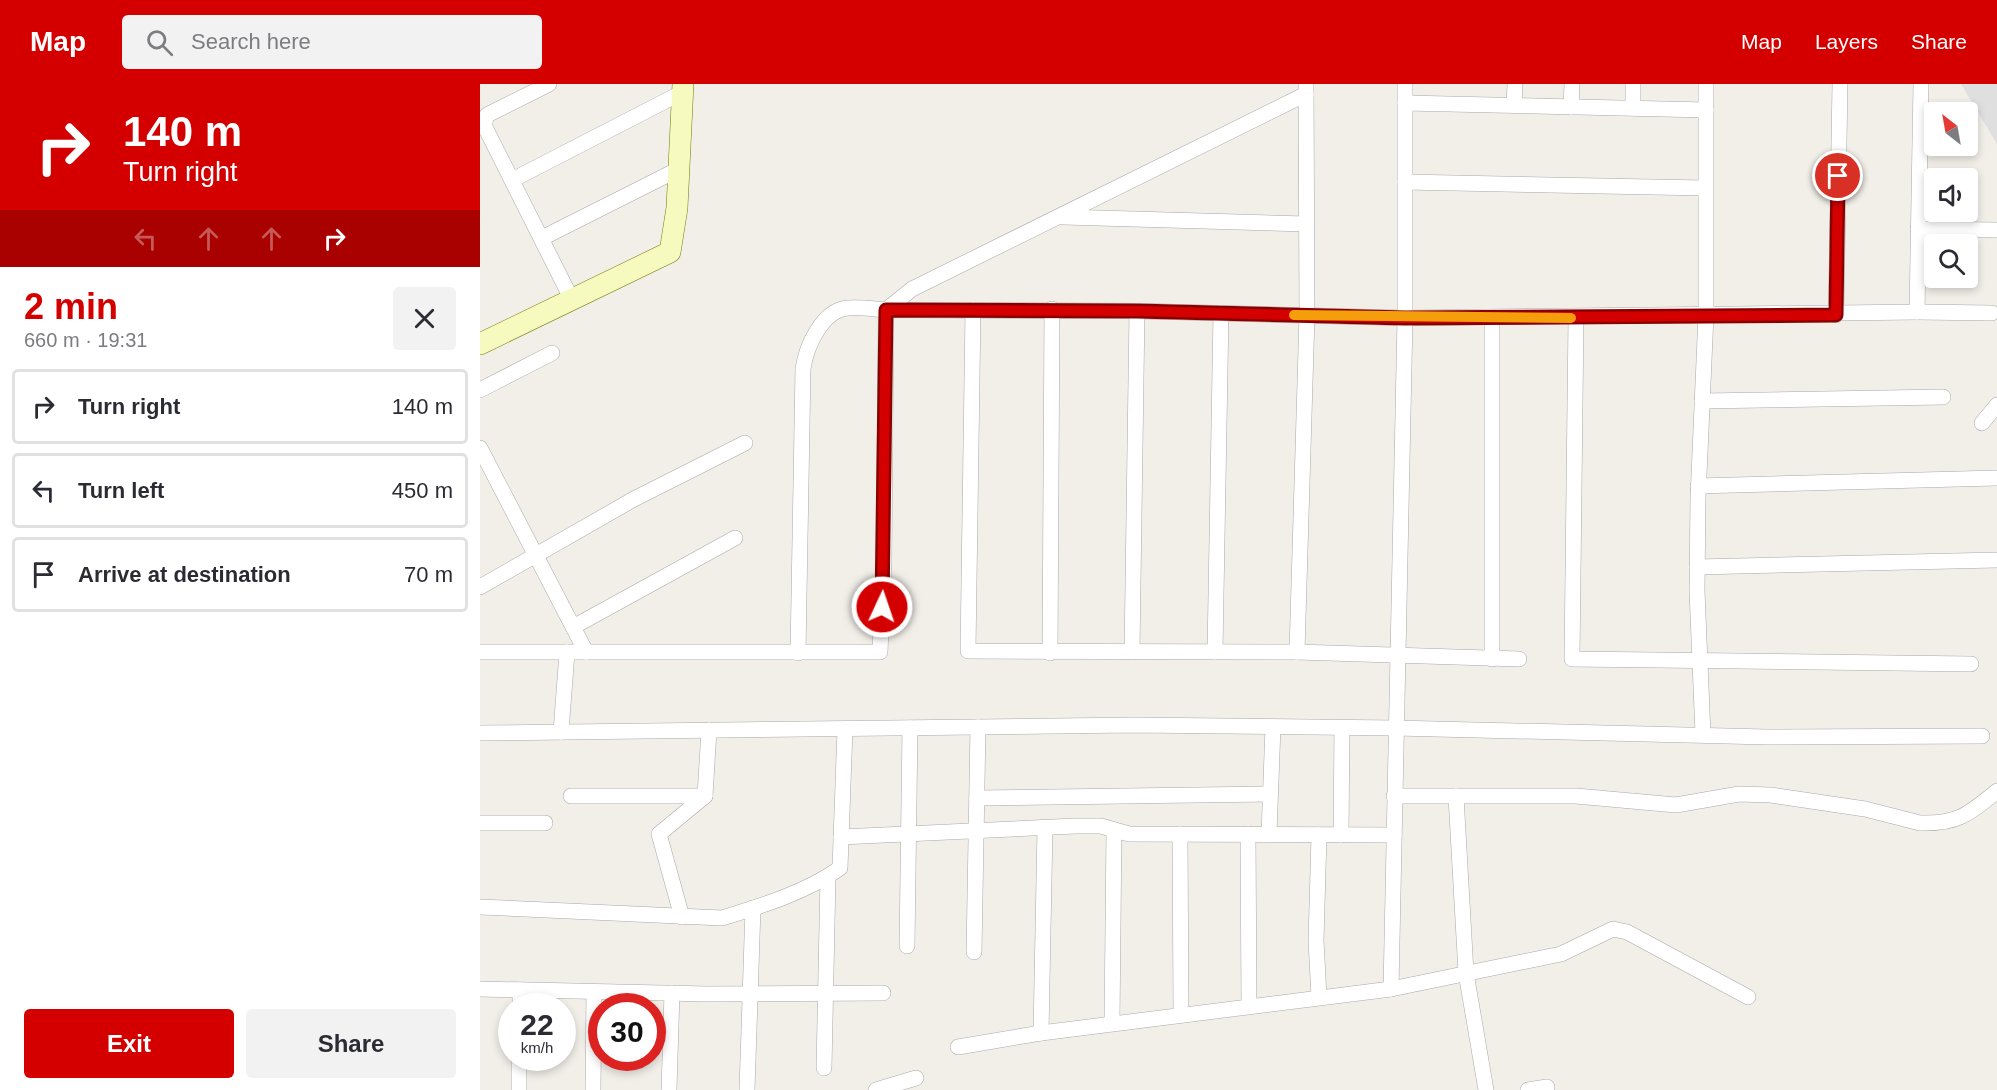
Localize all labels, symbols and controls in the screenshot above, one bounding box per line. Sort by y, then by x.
search box [122,15,542,69]
text: Map [30,26,86,57]
icon: search [143,26,176,59]
text: Search here [191,29,311,54]
text: Map [1741,30,1782,53]
text: Layers [1815,30,1878,53]
text: Share [1911,30,1967,53]
north arrow [1924,102,1978,156]
map controls [1924,102,1978,288]
icon: right [24,108,102,186]
text: 140 m [123,108,242,155]
pin [1812,150,1863,201]
text: Turn right [123,157,238,187]
icon: arrive [1821,159,1854,192]
button: sound [1924,168,1978,222]
icon: left [129,222,162,255]
icon: ahead [192,222,225,255]
icon: ahead [255,222,288,255]
icon: right [318,222,351,255]
button: search [1924,234,1978,288]
text: 2 min [24,286,118,327]
button: close [393,287,456,350]
text: 660 m · 19:31 [24,329,147,351]
icon: right [27,390,60,423]
text: Turn right [78,394,180,419]
text: 140 m [392,394,453,419]
icon: left [27,474,60,507]
text: Turn left [78,478,164,503]
text: 450 m [392,478,453,503]
icon: arrive [27,558,60,591]
text: Arrive at destination [78,562,291,587]
text: 70 m [404,562,453,587]
position arrow [850,575,914,639]
speed limit sign: 30 [588,993,666,1071]
text: 22 [520,1008,554,1041]
button: Exit [24,1009,234,1078]
button: Share [246,1009,456,1078]
text: km/h [521,1039,553,1056]

